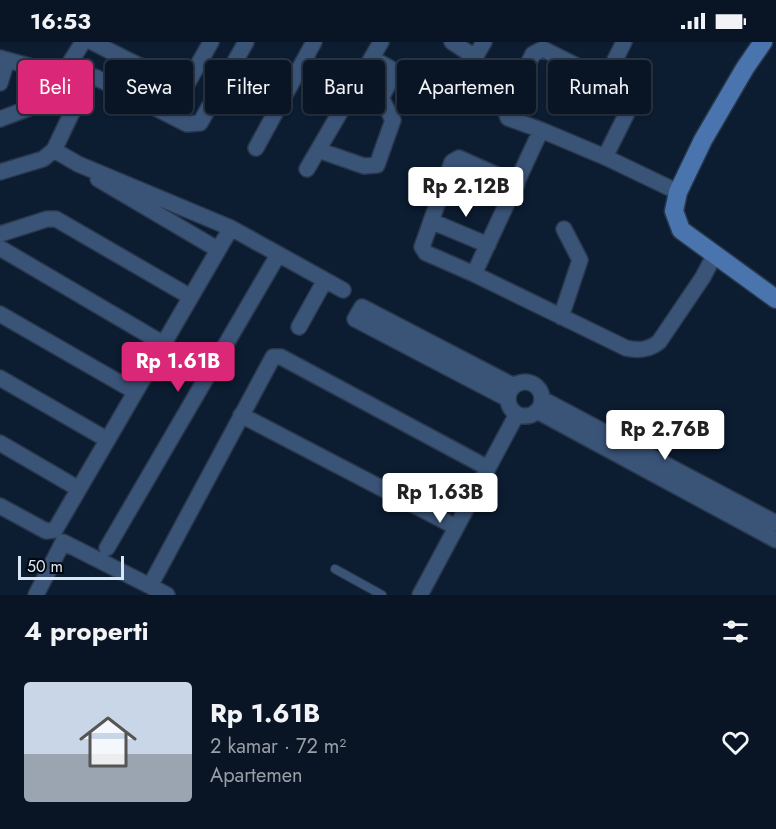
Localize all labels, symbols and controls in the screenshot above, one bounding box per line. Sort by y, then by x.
text: 16:53 [30,5,91,37]
chip: Beli [18,60,93,114]
chip: Sewa [105,60,193,114]
chip: Filter [205,60,291,114]
chip: Baru [303,60,385,114]
chip: Apartemen [397,60,536,114]
chip: Rumah [548,60,651,114]
pin: Rp 2.12B [404,167,528,218]
text: Rp 2.12B [422,172,510,201]
pin: Rp 1.61B [116,342,240,393]
text: Rp 1.61B [136,347,220,376]
pin: Rp 2.76B [603,410,727,461]
text: Rp 2.76B [620,415,710,444]
pin: Rp 1.63B [378,473,502,524]
text: Rp 1.63B [397,478,483,507]
scale bar [18,553,124,580]
text: 50 m [27,555,63,578]
text: 4 properti [24,612,149,650]
icon: filters [719,615,752,648]
text: Rp 1.61B [210,694,320,732]
icon: home [72,706,144,778]
icon: heart [719,726,752,759]
text: 2 kamar · 72 m² [210,732,346,761]
text: Apartemen [210,761,303,790]

